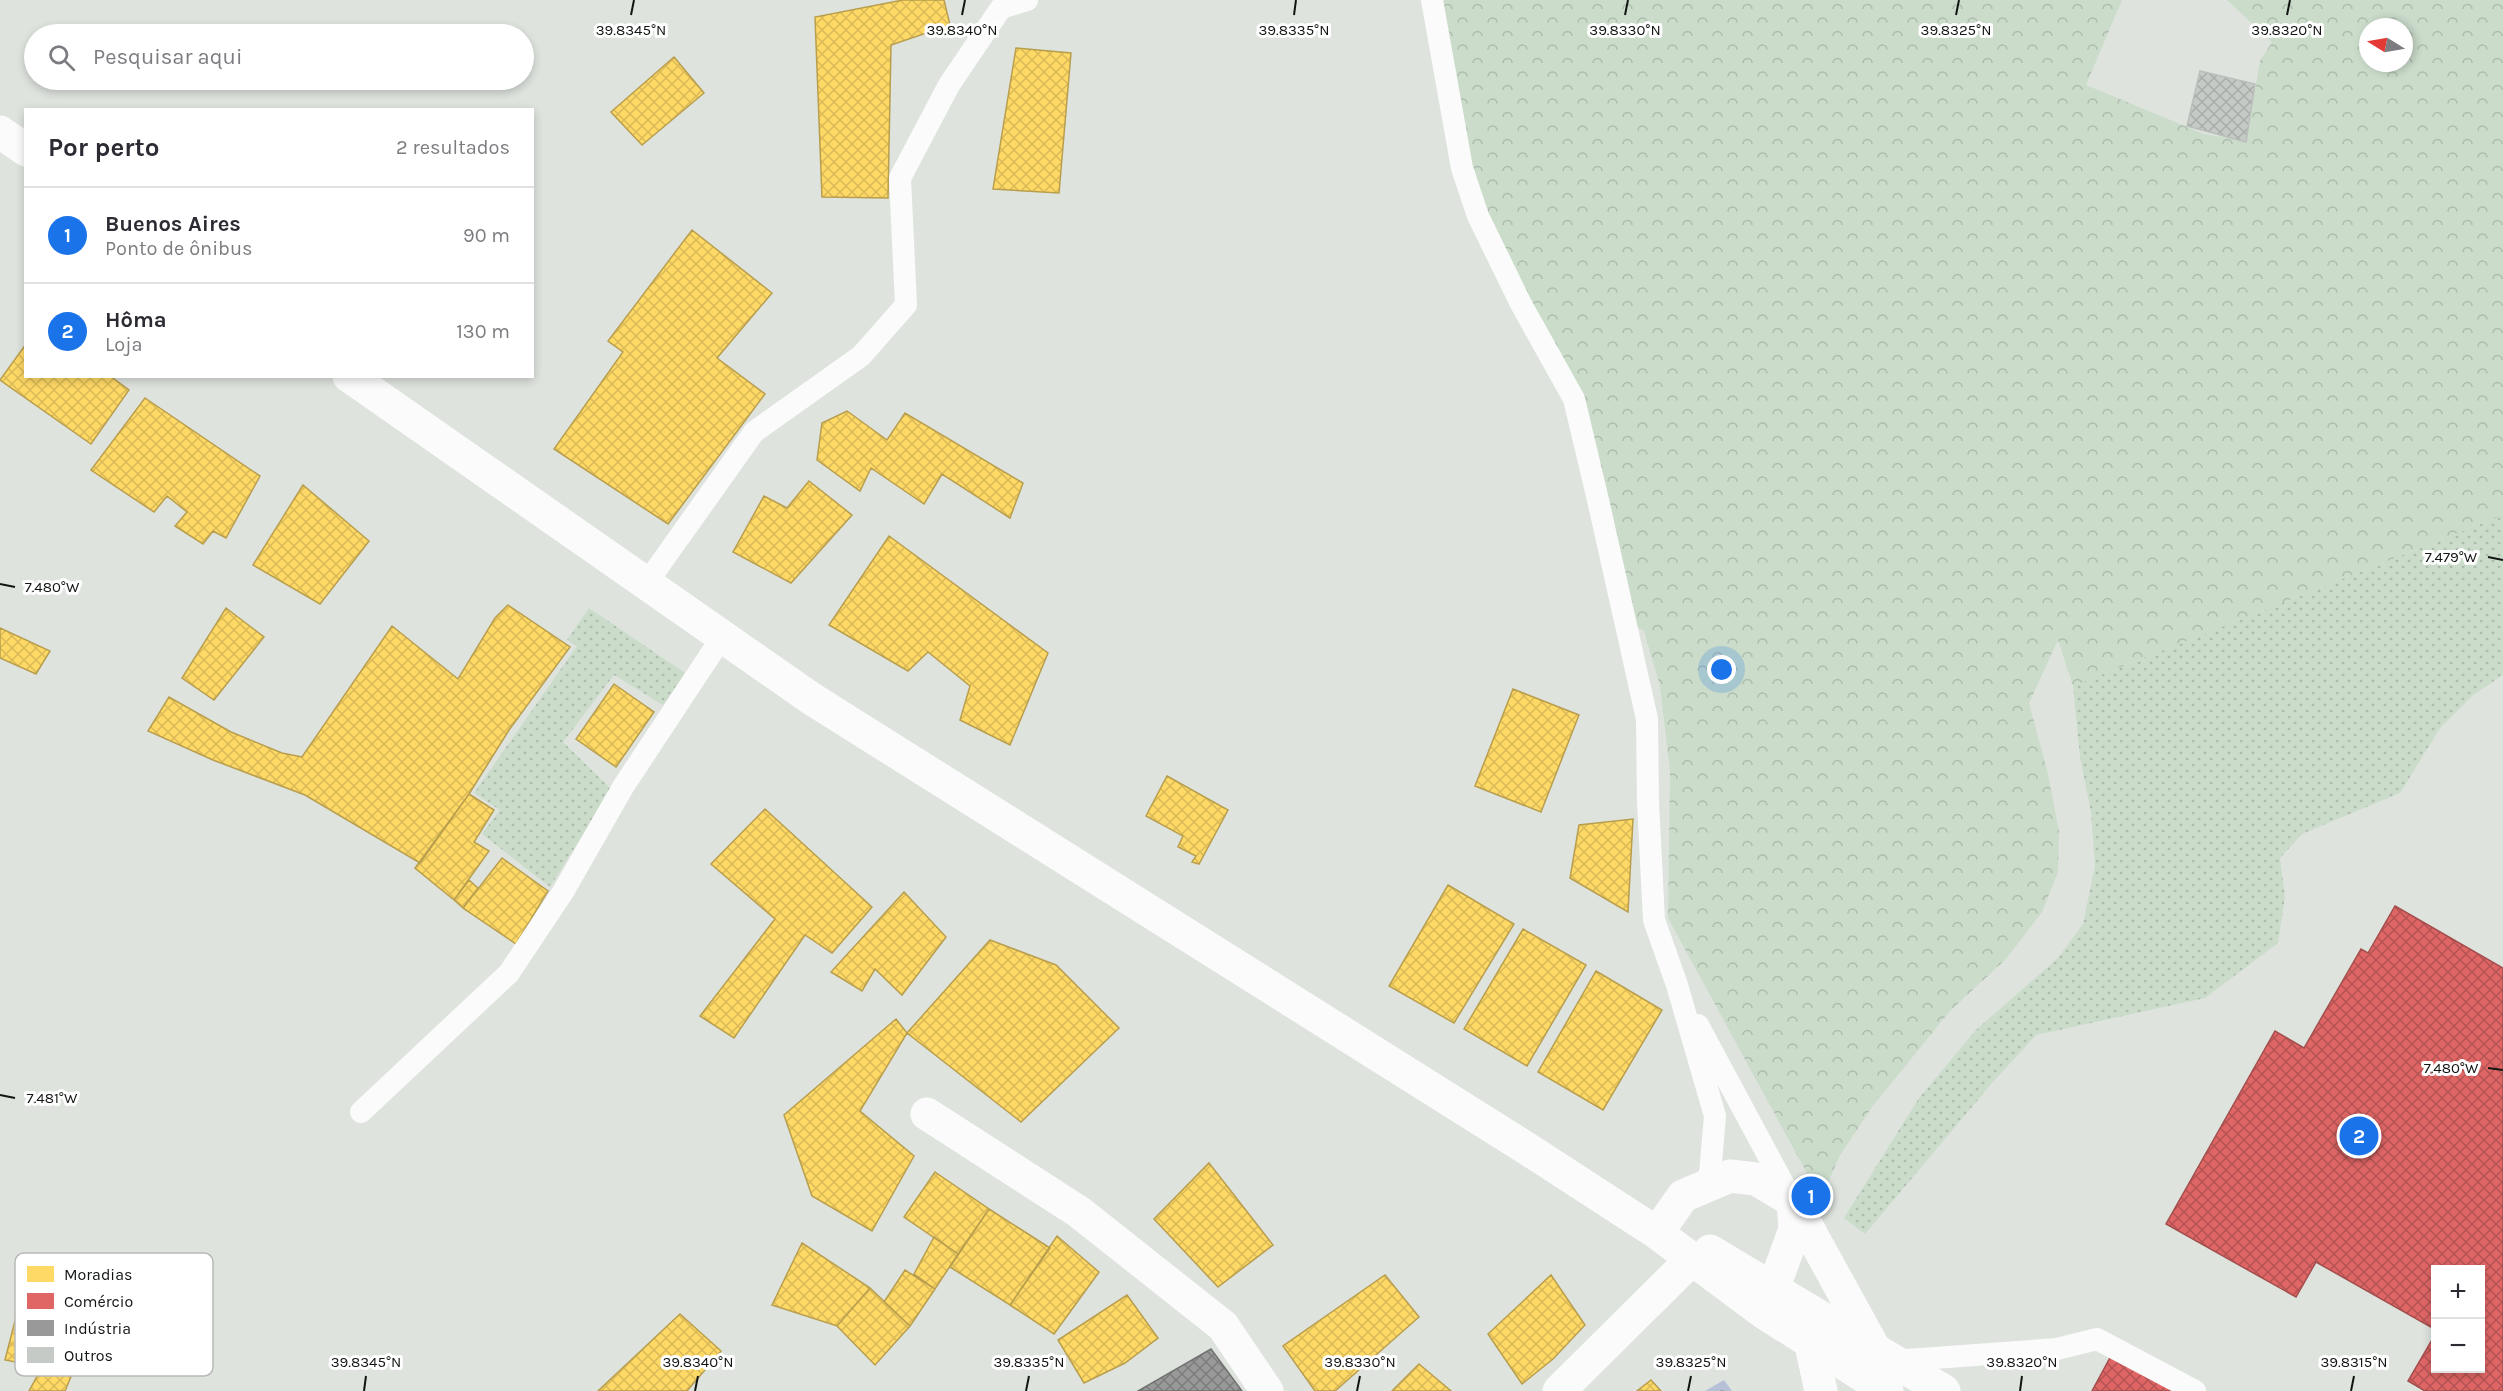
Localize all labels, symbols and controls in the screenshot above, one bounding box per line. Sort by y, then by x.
north arrow [2359,18,2413,72]
text: 39.8345°N [596,21,666,39]
text: 39.8340°N [927,21,997,39]
text: 39.8335°N [1258,21,1330,39]
text: 39.8330°N [1589,21,1661,39]
text: 39.8325°N [1921,21,1991,39]
text: 39.8320°N [2251,21,2323,39]
search box [24,24,534,90]
icon: search [45,41,78,74]
text: Pesquisar aqui [93,44,242,70]
text: Por perto [48,132,159,163]
text: 2 resultados [396,136,510,159]
text: Buenos Aires [105,211,241,237]
text: 1 [64,224,71,247]
text: 90 m [463,224,510,247]
text: Ponto de ônibus [105,237,253,260]
text: Hôma [105,307,167,333]
text: 2 [61,320,74,343]
text: 130 m [456,320,510,343]
text: Loja [105,333,143,356]
text: 7.479°W [2425,548,2478,566]
text: 7.480°W [25,578,80,596]
your location [1707,655,1736,684]
text: 7.480°W [2424,1059,2479,1077]
text: 7.481°W [27,1089,78,1107]
pin: 2 [2340,1114,2378,1158]
pin: 1 [1792,1174,1830,1218]
legend [15,1253,213,1376]
text: Moradias [64,1265,132,1284]
map controls [2431,1265,2485,1373]
button: + [2431,1265,2485,1319]
text: Comércio [64,1292,133,1311]
text: Indústria [64,1319,131,1338]
button: − [2431,1319,2485,1373]
text: Outros [64,1346,113,1365]
text: 39.8345°N [331,1353,401,1371]
text: 39.8340°N [663,1353,733,1371]
text: 39.8335°N [993,1353,1065,1371]
text: 39.8330°N [1324,1353,1396,1371]
text: 39.8325°N [1656,1353,1726,1371]
text: 39.8320°N [1986,1353,2058,1371]
text: 39.8315°N [2320,1353,2388,1371]

